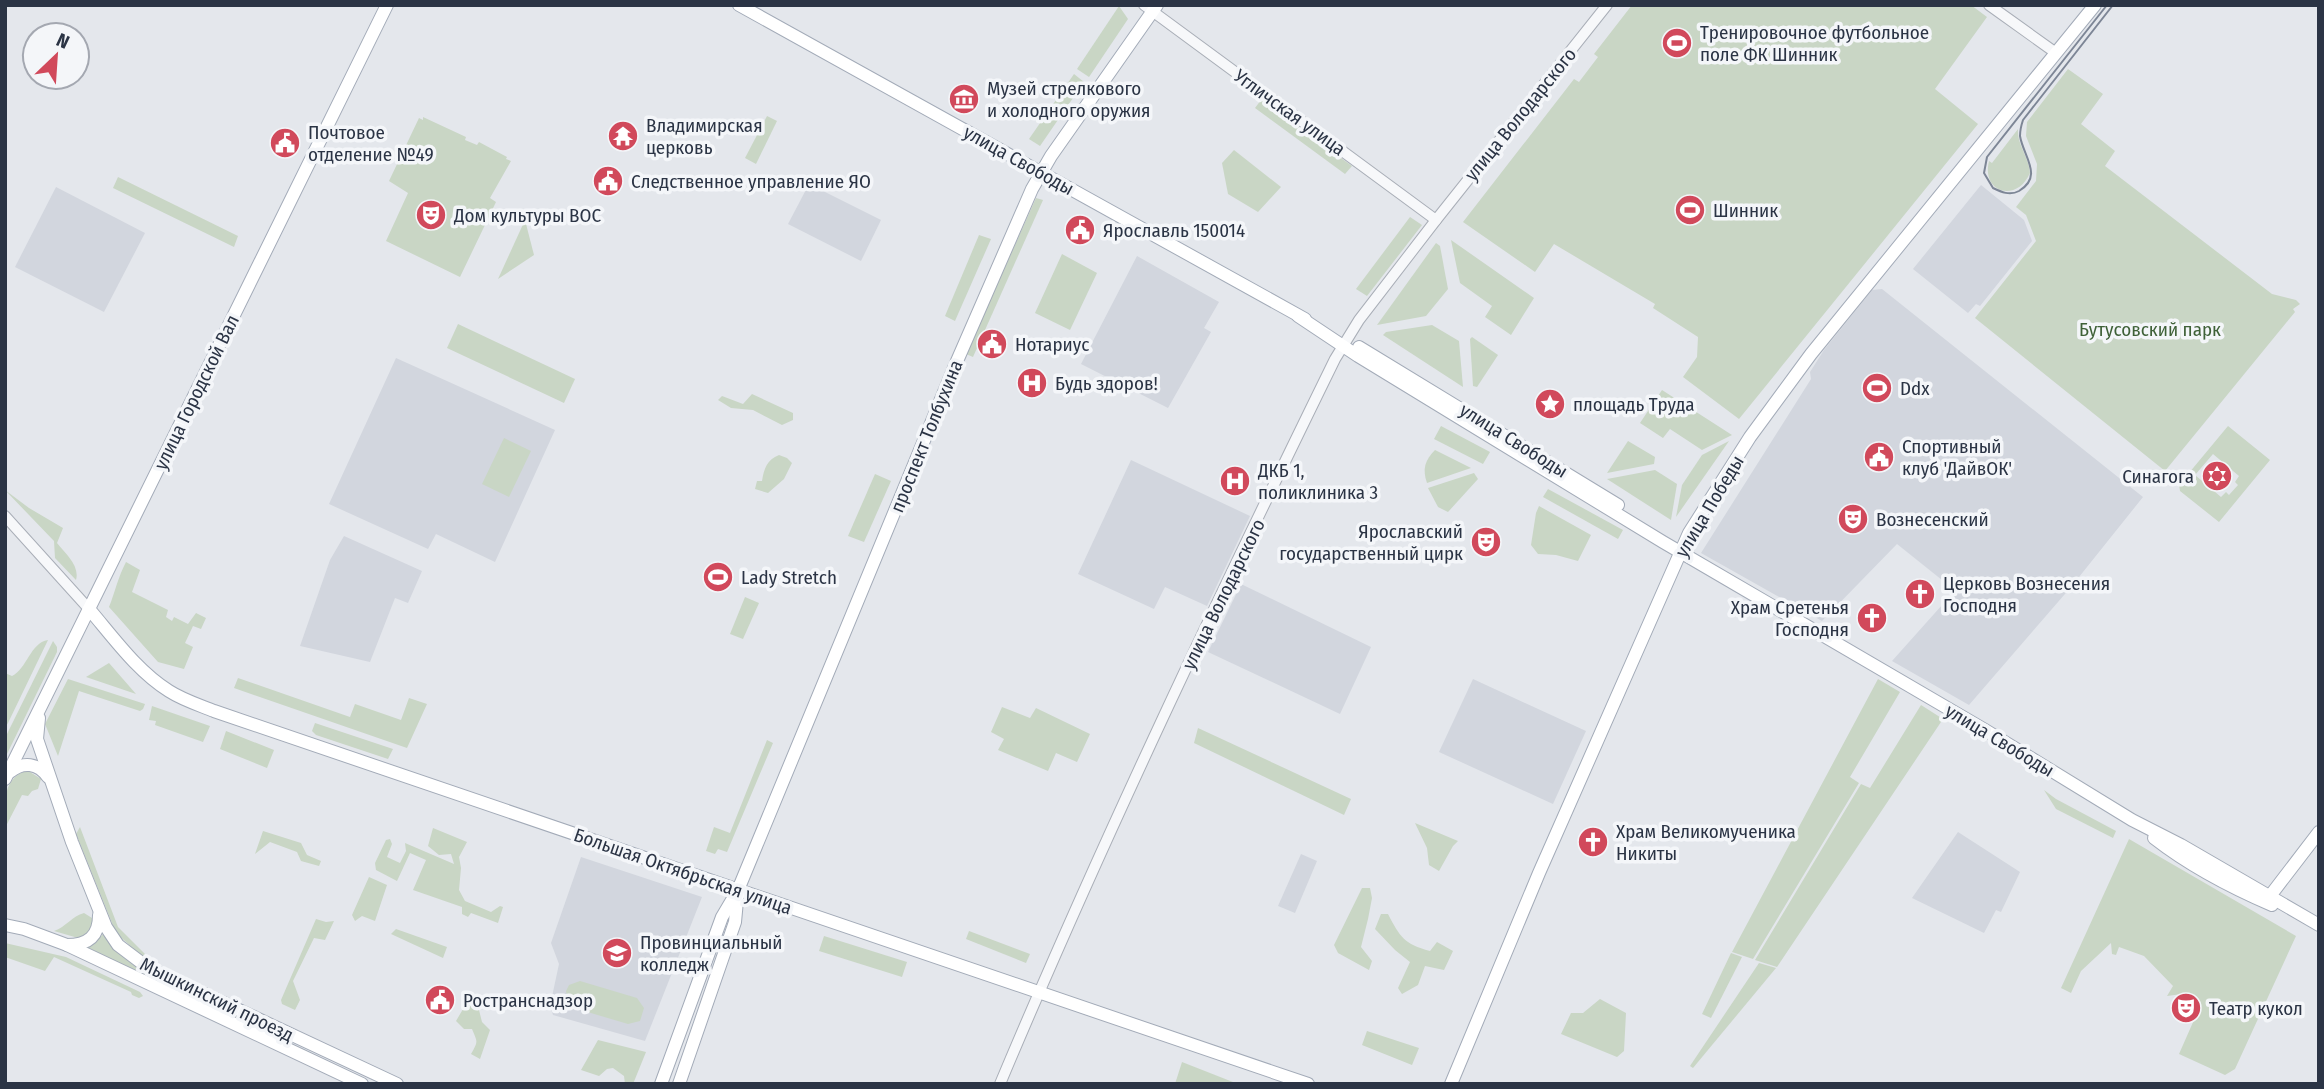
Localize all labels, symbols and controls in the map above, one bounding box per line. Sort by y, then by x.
north arrow [21,21,91,91]
place label: Тренировочное футбольное поле ФК Шинник [1700,21,1929,66]
sports icon: Тренировочное футбольное поле ФК Шинник [1660,26,1694,60]
text: N [53,28,73,54]
street label: улица Володарского [1460,43,1581,185]
street label: Угличская улица [1229,64,1350,161]
place label: Музей стрелкового и холодного оружия [987,77,1151,122]
museum icon: Музей стрелкового и холодного оружия [947,82,981,116]
place label: Владимирская церковь [646,114,763,159]
temple icon: Владимирская церковь [606,119,640,153]
place label: Почтовое отделение №49 [308,121,434,166]
street label: улица Свободы [959,121,1078,200]
public building icon: Почтовое отделение №49 [268,126,302,160]
public building icon: Следственное управление ЯО [591,164,625,198]
place label: Следственное управление ЯО [631,170,871,193]
sports icon: Шинник [1673,193,1707,227]
theatre icon: Дом культуры ВОС [414,198,448,232]
place label: Шинник [1713,199,1778,222]
place label: Дом культуры ВОС [453,204,601,227]
public building icon: Ярославль 150014 [1063,213,1097,247]
place label: Ярославль 150014 [1103,219,1245,242]
street label: улица Городской Вал [149,311,244,473]
park label: Бутусовский парк [2079,318,2221,341]
public building icon: Нотариус [975,327,1009,361]
place label: Нотариус [1015,333,1089,356]
street label: проспект Толбухина [885,357,968,516]
hospital icon: Будь здоров! [1015,366,1049,400]
sports icon: Ddx [1860,371,1894,405]
place label: Будь здоров! [1055,372,1158,395]
place label: Ddx [1900,377,1930,400]
place icon: площадь Труда [1533,387,1567,421]
place label: площадь Труда [1573,393,1695,416]
street label: улица Свободы [1456,398,1572,483]
place label: Спортивный клуб 'ДайвОК' [1902,435,2012,480]
public building icon: Спортивный клуб 'ДайвОК' [1862,440,1896,474]
street label: улица Победы [1670,451,1749,561]
place label: ДКБ 1, поликлиника 3 [1257,459,1378,504]
synagogue icon: Синагога [2200,459,2234,493]
hospital icon: ДКБ 1, поликлиника 3 [1218,464,1252,498]
place label: Синагога [2122,465,2194,488]
theatre icon: Вознесенский [1836,502,1870,536]
place label: Вознесенский [1876,508,1989,531]
street label: улица Володарского [1177,515,1270,673]
place label: Ярославский государственный цирк [1279,520,1463,565]
theatre icon: Ярославский государственный цирк [1469,525,1503,559]
sports icon: Lady Stretch [701,560,735,594]
place label: Lady Stretch [741,566,837,589]
place label: Церковь Вознесения Господня [1943,572,2110,617]
church icon: Церковь Вознесения Господня [1903,577,1937,611]
place label: Храм Сретенья Господня [1731,596,1849,641]
church icon: Храм Сретенья Господня [1855,601,1889,635]
street label: улица Свободы [1941,699,2058,782]
place label: Храм Великомученика Никиты [1616,820,1796,865]
street label: Большая Октябрьская улица [571,823,795,920]
church icon: Храм Великомученика Никиты [1576,825,1610,859]
place label: Провинциальный колледж [640,931,783,976]
school or university icon: Провинциальный колледж [600,936,634,970]
street label: Мышкинский проезд [136,952,297,1047]
public building icon: Ространснадзор [423,983,457,1017]
place label: Ространснадзор [463,989,593,1012]
theatre icon: Театр кукол [2169,991,2203,1025]
place label: Театр кукол [2209,997,2303,1020]

